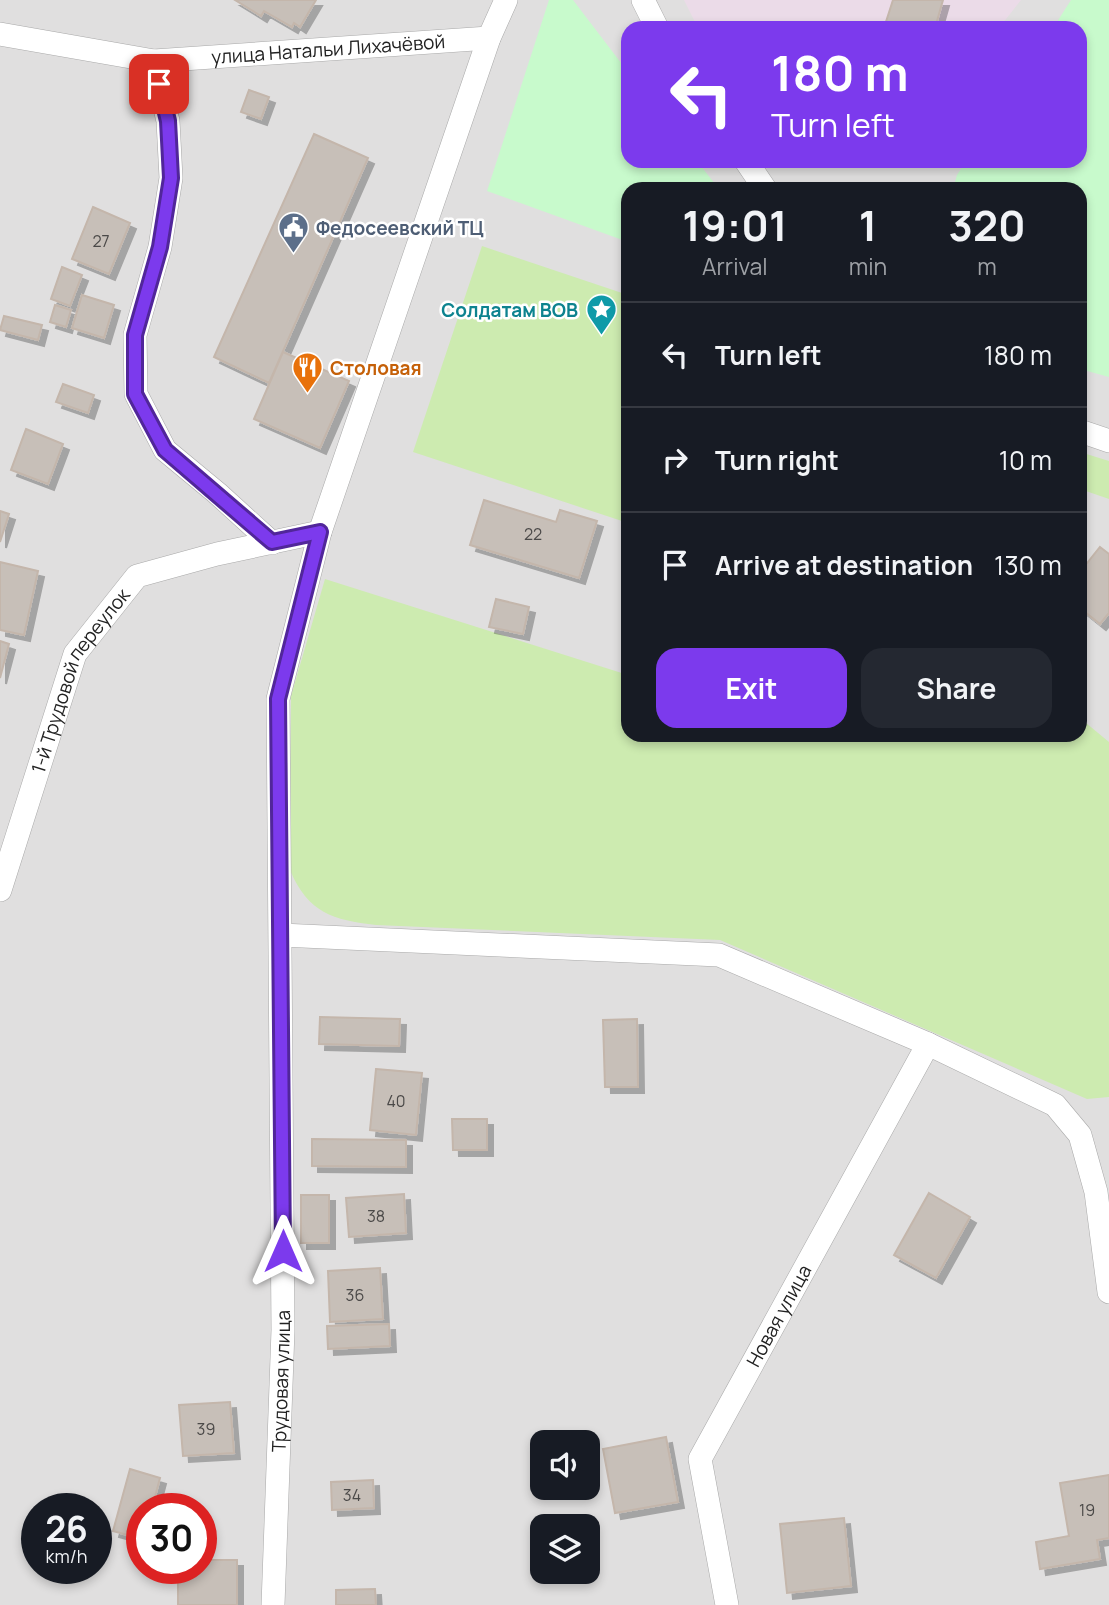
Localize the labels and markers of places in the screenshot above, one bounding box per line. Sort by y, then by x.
pin [129,54,189,114]
public building icon: Федосеевский ТЦ [276,211,310,255]
place label: Федосеевский ТЦ [316,215,484,241]
place icon: Солдатам ВОВ [584,293,618,337]
place label: Солдатам ВОВ [441,297,578,323]
restaurant icon: Столовая [290,351,324,395]
place label: Столовая [330,355,422,381]

